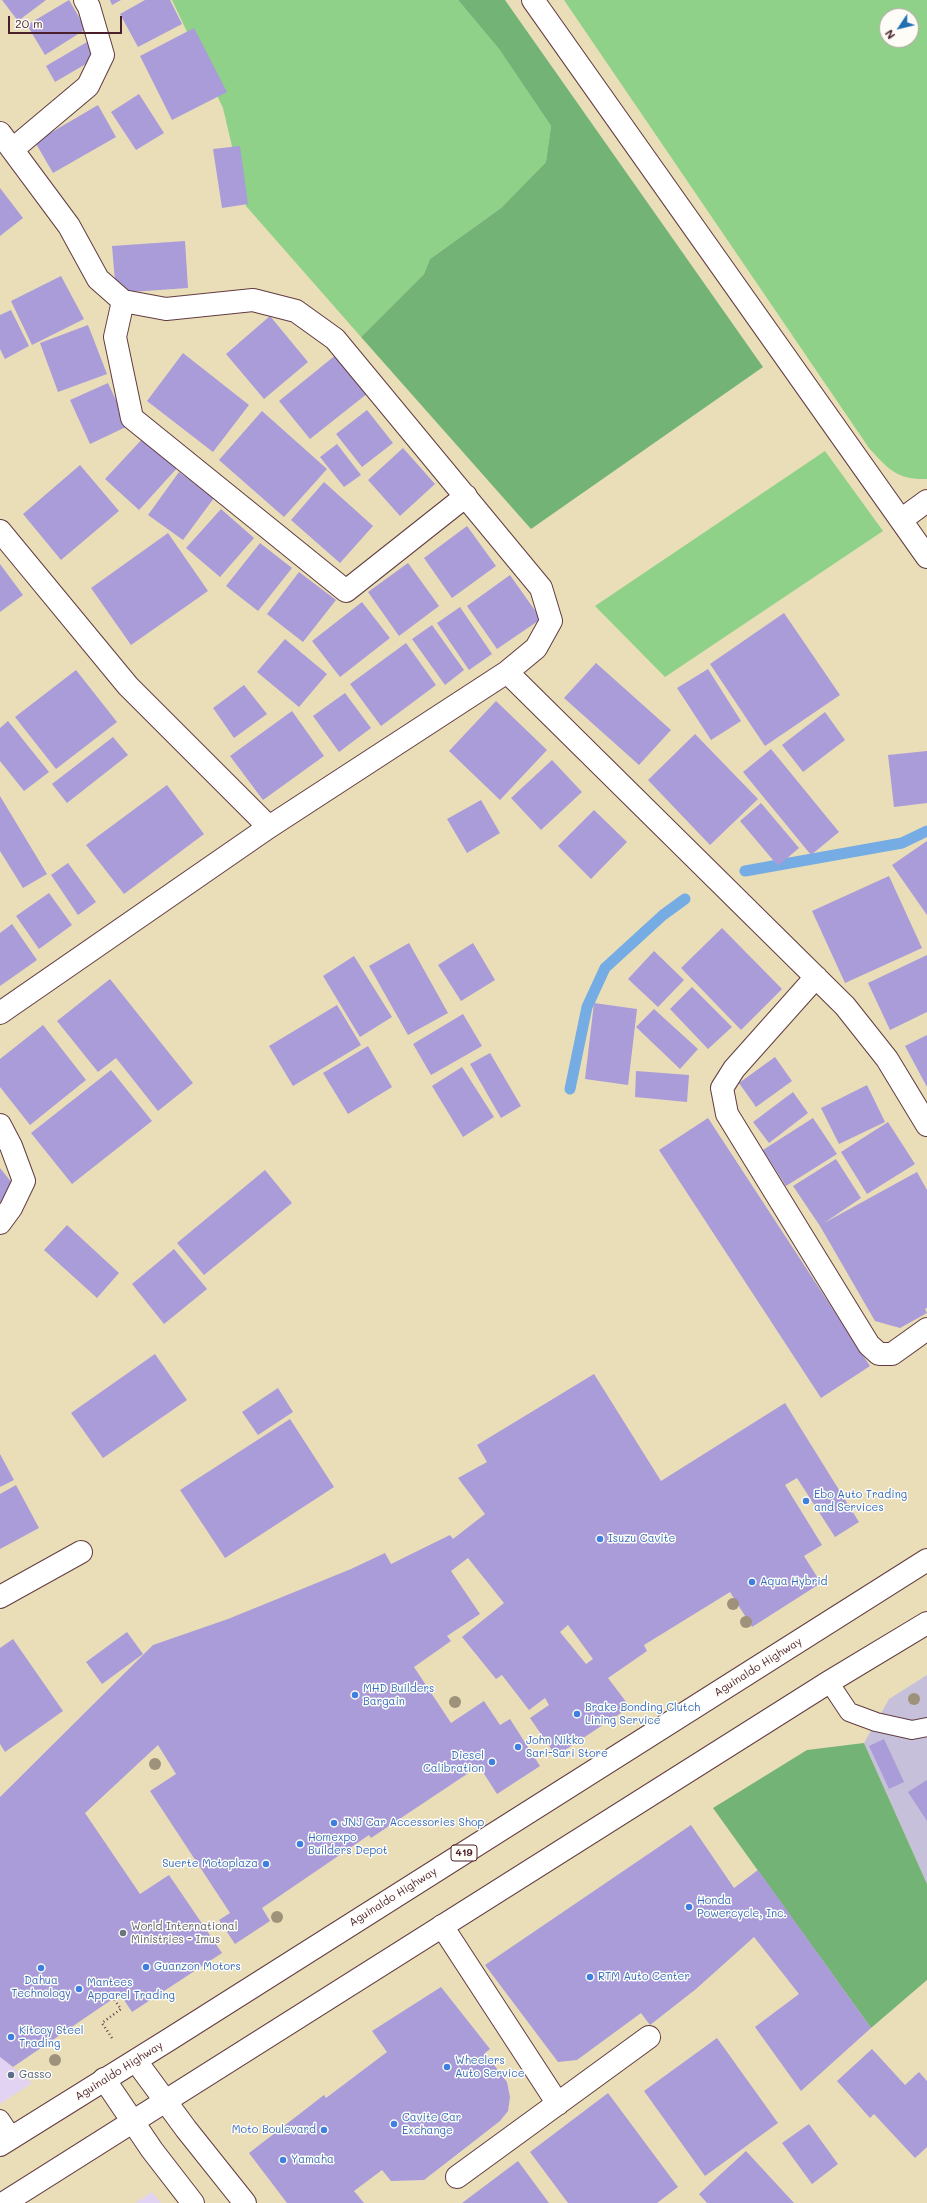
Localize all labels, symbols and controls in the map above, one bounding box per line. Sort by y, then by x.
scale bar [10,8,124,34]
north arrow [879,8,919,48]
text: 20 m [15,15,43,31]
text: N [881,27,898,42]
place label: Ebo Auto Trading and Services [814,1488,907,1514]
marker: Ebo Auto Trading and Services [801,1496,811,1506]
place label: Isuzu Cavite [608,1532,675,1546]
marker: Isuzu Cavite [595,1534,605,1544]
place label: Aqua Hybrid [760,1575,828,1589]
marker: Aqua Hybrid [747,1577,757,1587]
street label: Aguinaldo Highway [712,1635,804,1699]
place label: MHD Builders Bargain [363,1682,434,1708]
marker: MHD Builders Bargain [350,1690,360,1700]
place label: Brake Bonding Clutch Lining Service [585,1701,700,1727]
marker: Brake Bonding Clutch Lining Service [572,1709,582,1719]
place label: John Nikko Sari-Sari Store [526,1734,608,1760]
marker: John Nikko Sari-Sari Store [513,1742,523,1752]
place label: Diesel Calibration [423,1749,484,1775]
marker: Diesel Calibration [487,1757,497,1767]
place label: JNJ Car Accessories Shop [342,1816,484,1830]
marker: JNJ Car Accessories Shop [329,1818,339,1828]
place label: Homexpo Builders Depot [308,1831,388,1857]
marker: Homexpo Builders Depot [295,1839,305,1849]
road number: 419 [451,1845,477,1861]
place label: Suerte Motoplaza [162,1857,258,1871]
marker: Suerte Motoplaza [261,1859,271,1869]
street label: Aguinaldo Highway [347,1865,439,1929]
place label: Honda Powercycle, Inc. [697,1894,787,1920]
marker: Honda Powercycle, Inc. [684,1902,694,1912]
place label: World International Ministries - Imus [131,1920,237,1946]
marker: World International Ministries - Imus [118,1928,128,1938]
place label: Guanzon Motors [154,1960,241,1974]
marker: Guanzon Motors [141,1962,151,1972]
marker: Dahua Technology [36,1963,46,1973]
place label: RTM Auto Center [598,1970,690,1984]
marker: RTM Auto Center [585,1972,595,1982]
place label: Dahua Technology [11,1974,71,2000]
place label: Mantees Apparel Trading [87,1976,175,2002]
marker: Mantees Apparel Trading [74,1984,84,1994]
place label: Kitcoy Steel Trading [19,2024,84,2050]
marker: Kitcoy Steel Trading [6,2032,16,2042]
street label: Aguinaldo Highway [73,2039,165,2103]
place label: Wheelers Auto Service [455,2054,524,2080]
marker: Wheelers Auto Service [442,2062,452,2072]
place label: Gasso [19,2068,51,2082]
marker: Gasso [6,2070,16,2080]
place label: Cavite Car Exchange [402,2111,461,2137]
marker: Cavite Car Exchange [389,2119,399,2129]
place label: Moto Boulevard [232,2123,316,2137]
marker: Moto Boulevard [319,2125,329,2135]
place label: Yamaha [291,2153,334,2167]
marker: Yamaha [278,2155,288,2165]

